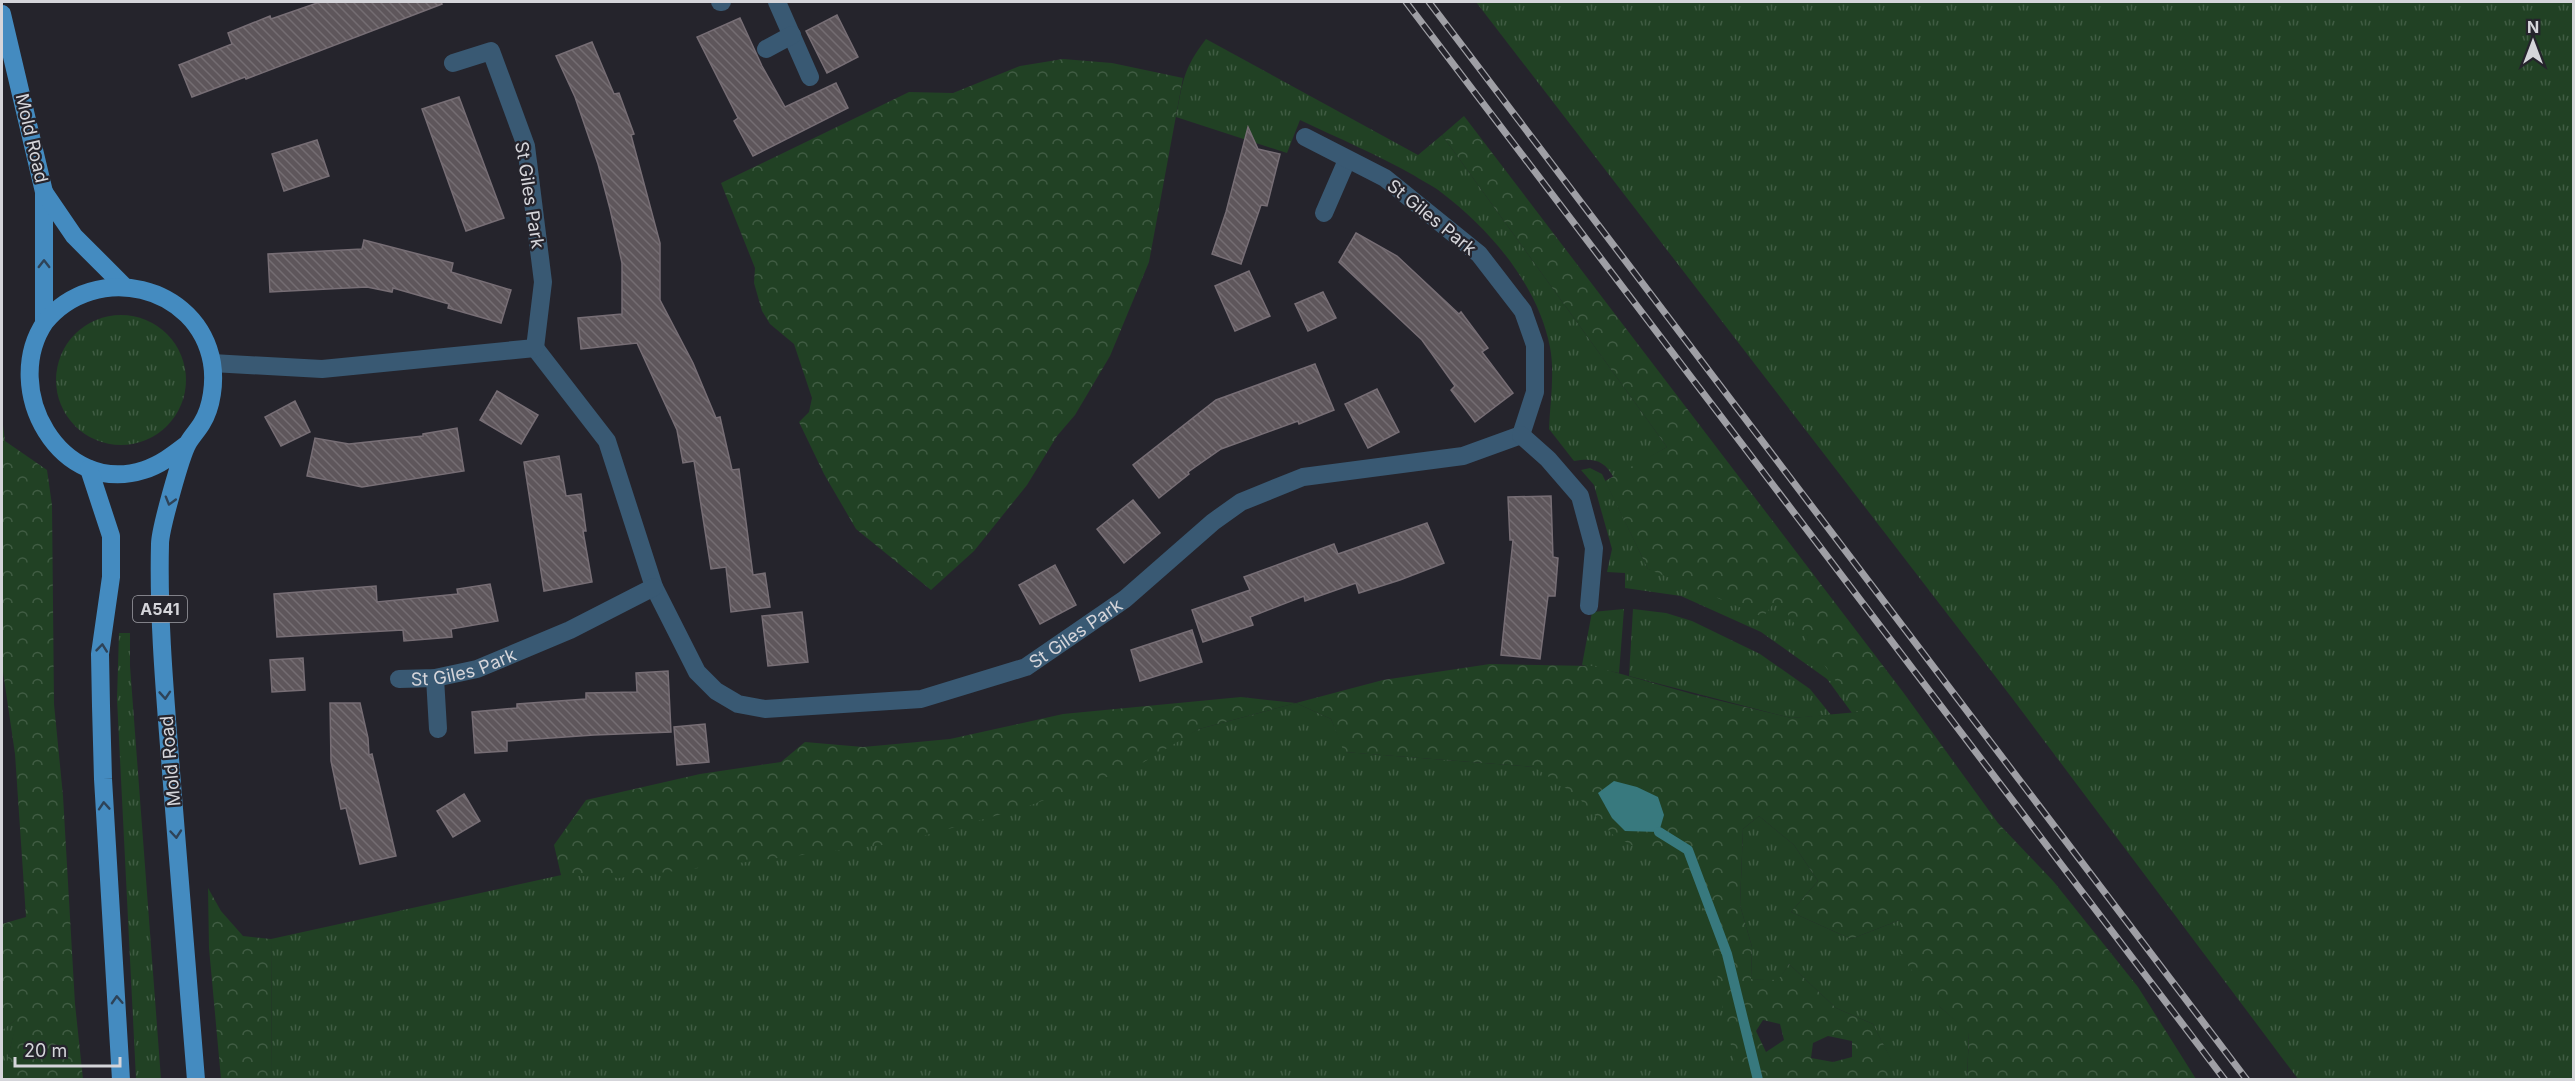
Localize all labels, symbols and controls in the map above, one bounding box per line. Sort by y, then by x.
north arrow [2503,12,2563,72]
text: N [2527,17,2539,37]
street label: Mold Road [12,91,52,185]
street label: St Giles Park [511,140,549,250]
street label: St Giles Park [1383,175,1481,259]
one-way arrow [38,260,50,269]
one-way arrow [165,496,178,506]
street label: St Giles Park [1025,594,1126,672]
road number: A541 [133,596,187,622]
one-way arrow [95,643,108,652]
street label: St Giles Park [411,643,519,689]
one-way arrow [158,690,171,699]
street label: Mold Road [156,715,184,807]
one-way arrow [98,801,111,810]
one-way arrow [169,829,182,838]
one-way arrow [110,996,123,1005]
scale bar [15,1030,120,1068]
text: 20 m [24,1040,67,1061]

